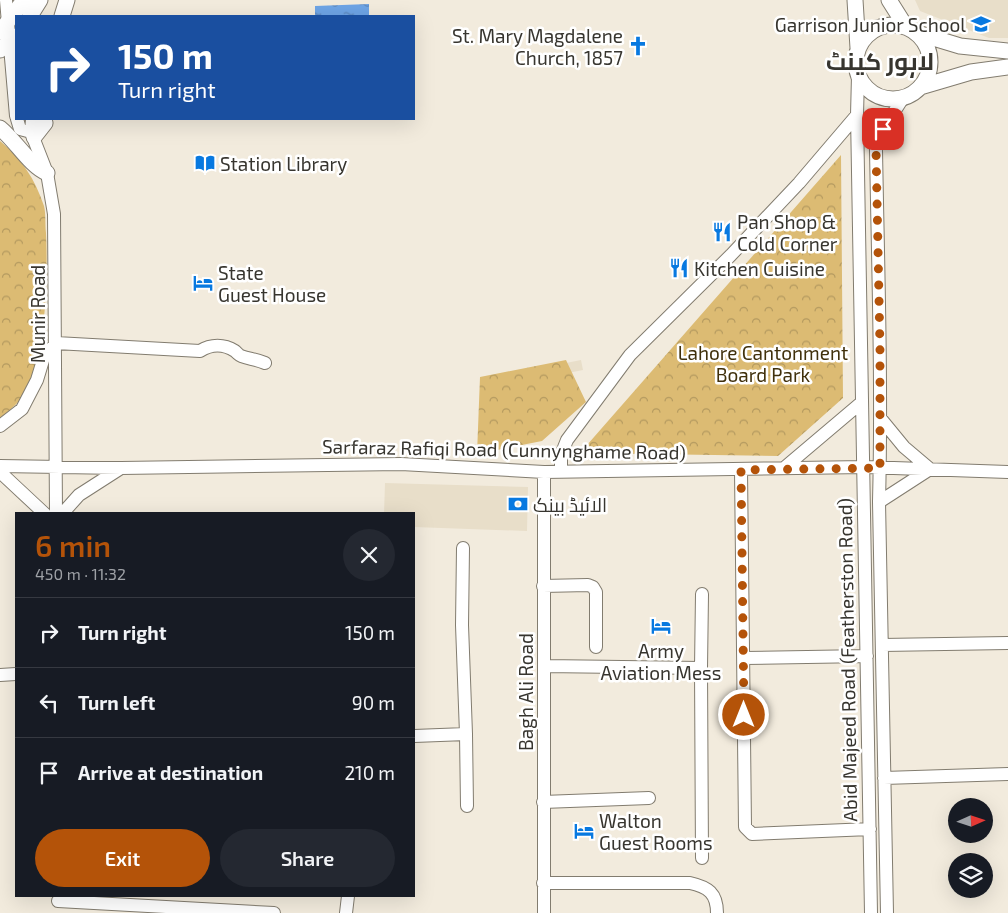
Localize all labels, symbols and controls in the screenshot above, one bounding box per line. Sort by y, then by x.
place label: Garrison Junior School [775,13,966,36]
school or university icon: Garrison Junior School [970,13,992,35]
place label: St. Mary Magdalene Church, 1857 [452,24,623,69]
text: 150 m [118,34,213,76]
icon: right [35,35,100,100]
church icon: St. Mary Magdalene Church, 1857 [627,35,649,57]
district label: لاہور کینٹ [826,46,934,78]
text: Turn right [118,76,216,102]
pin [862,108,904,150]
icon: arrive [869,115,897,143]
library icon: Station Library [194,152,216,174]
place label: Station Library [220,152,347,175]
place label: Pan Shop & Cold Corner [737,210,838,255]
restaurant icon: Pan Shop & Cold Corner [711,221,733,243]
restaurant icon: Kitchen Cuisine [668,257,690,279]
place label: Kitchen Cuisine [694,257,825,280]
place label: State Guest House [218,261,326,306]
street label: Munir Road [26,265,49,363]
hotel icon: State Guest House [192,272,214,294]
park label: Lahore Cantonment Board Park [678,341,848,386]
street label: Sarfaraz Rafiqi Road (Cunnynghame Road) [322,434,686,464]
bank icon: الائیڈ بینک [507,493,529,515]
place label: الائیڈ بینک [533,493,607,516]
street label: Abid Majeed Road (Featherston Road) [833,498,861,822]
text: 6 min [35,527,111,563]
button: close [343,529,395,581]
text: 450 m · 11:32 [35,564,126,583]
hotel icon: Army Aviation Mess [650,615,672,637]
icon: right [35,619,63,647]
text: Turn right [78,621,166,644]
text: 150 m [345,621,395,644]
street label: Bagh Ali Road [514,633,537,751]
place label: Army Aviation Mess [601,639,721,684]
position arrow [717,688,769,740]
icon: left [35,689,63,717]
text: Turn left [78,691,155,714]
text: 90 m [352,691,395,714]
icon: arrive [35,759,63,787]
text: Arrive at destination [78,761,263,784]
text: 210 m [344,761,395,784]
north arrow [948,798,992,842]
map controls [948,798,993,898]
place label: Walton Guest Rooms [599,809,713,854]
hotel icon: Walton Guest Rooms [573,820,595,842]
button: Exit [35,829,210,887]
button: Share [220,829,395,887]
button: layers [948,853,993,898]

